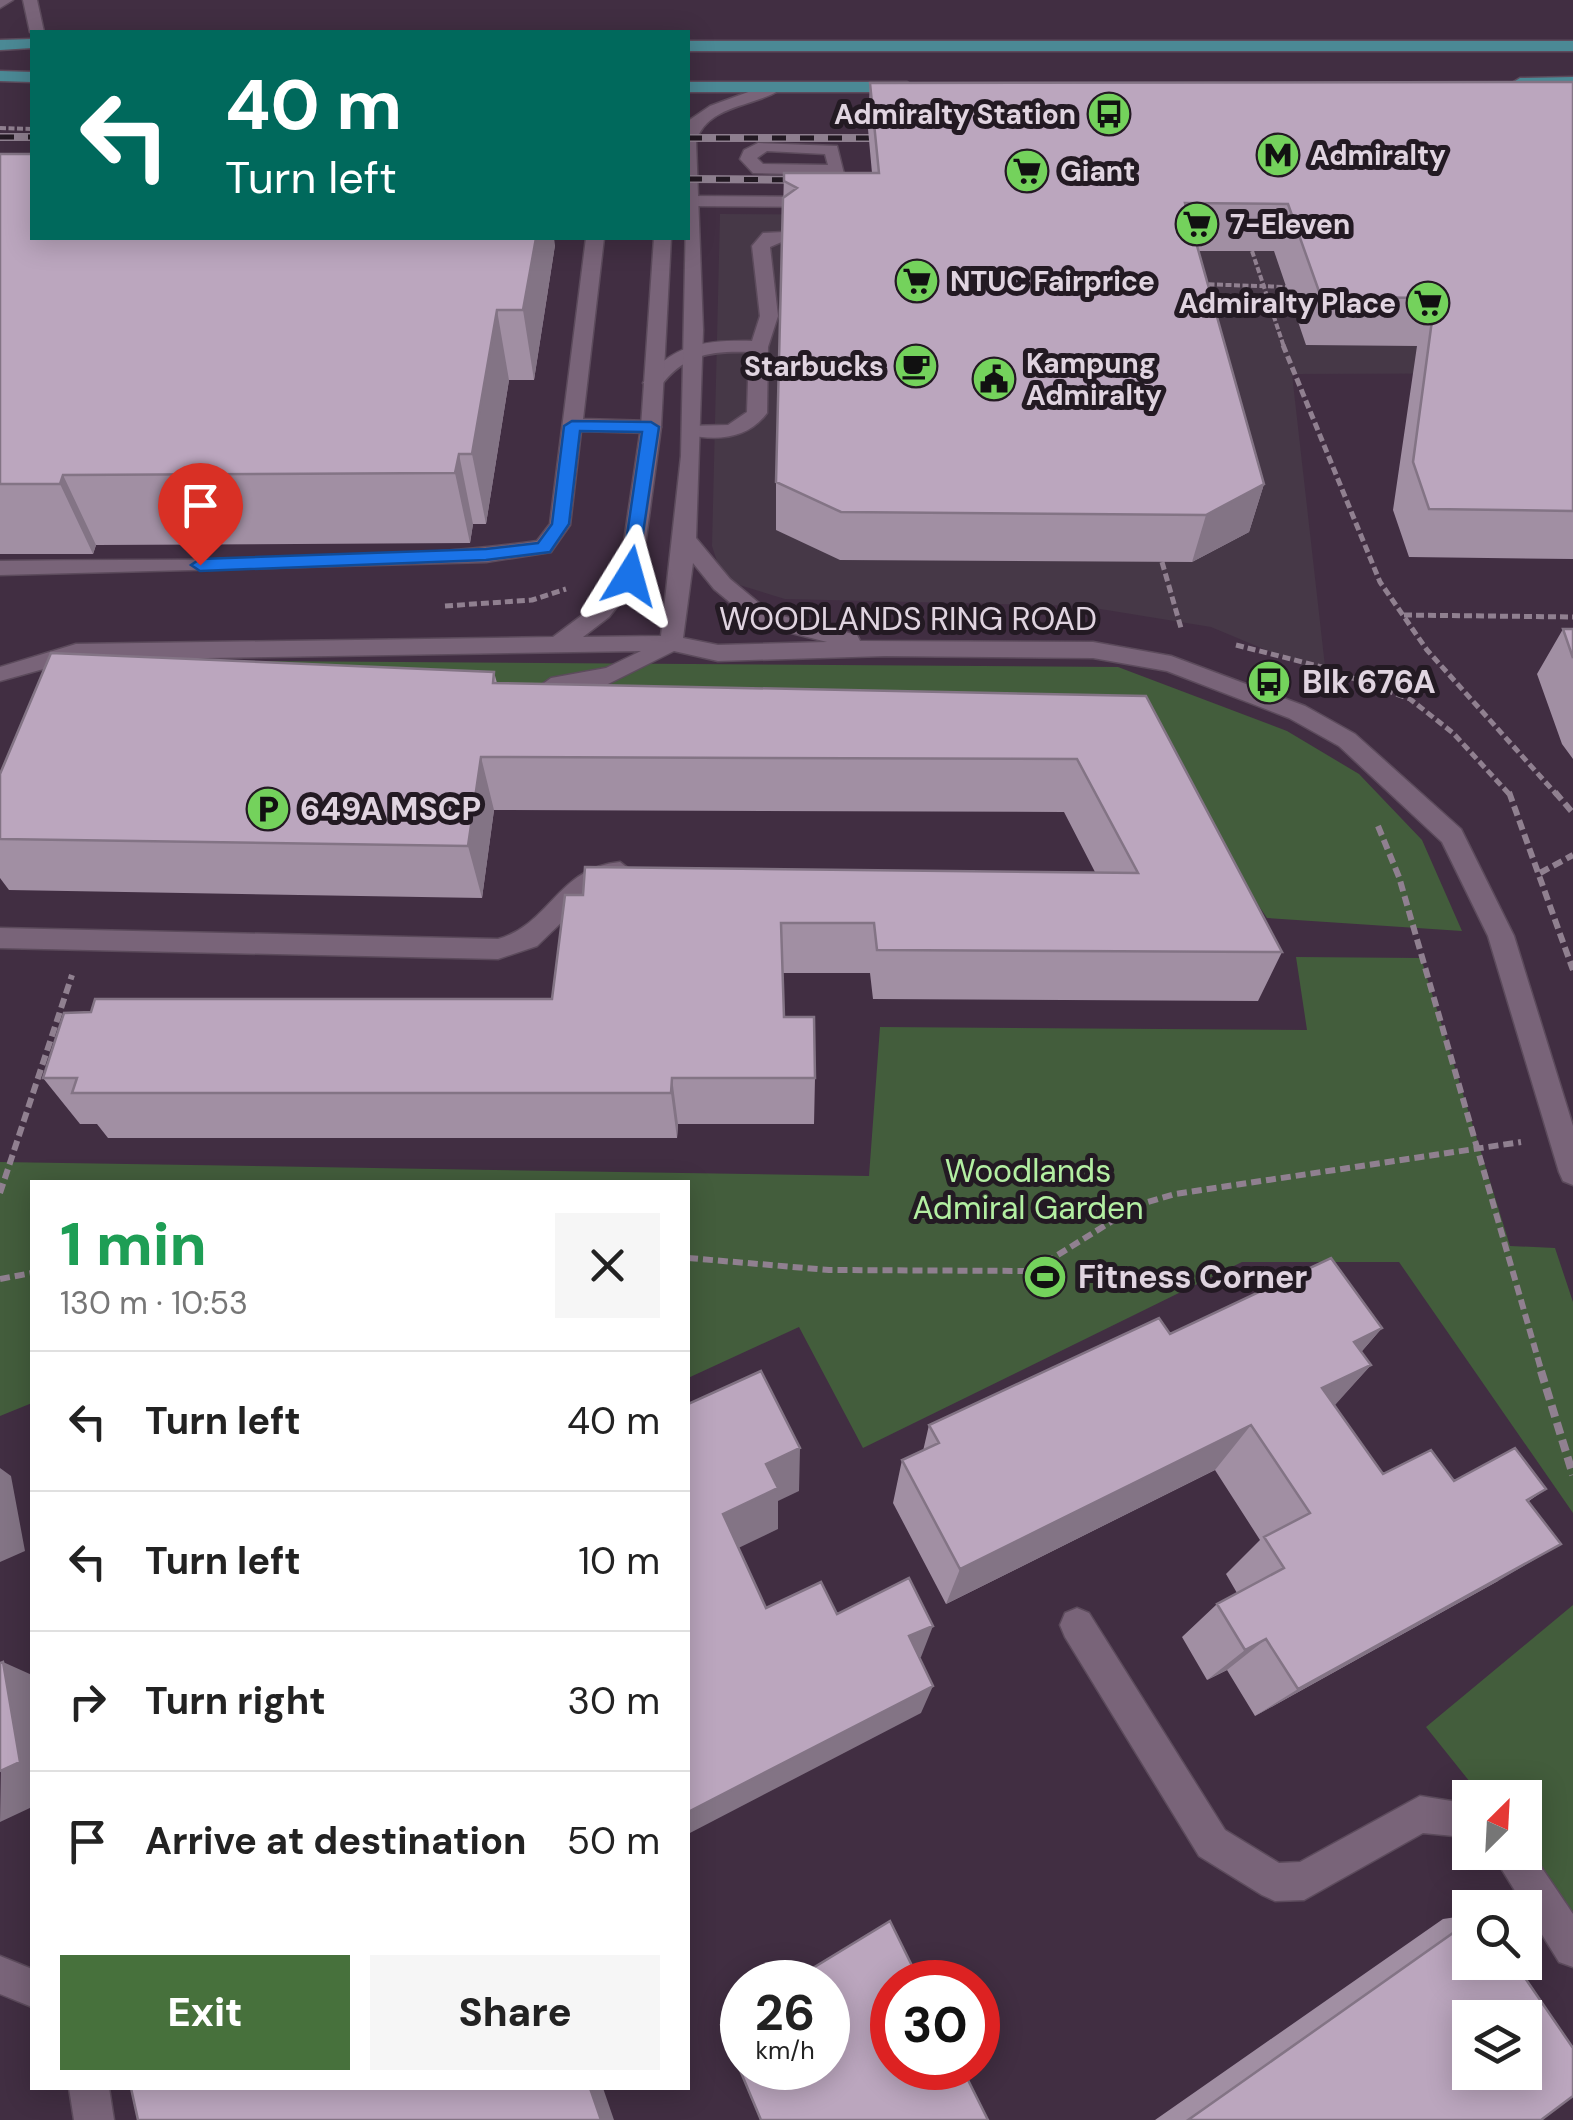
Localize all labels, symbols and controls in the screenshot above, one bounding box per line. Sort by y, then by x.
text: 40 m [225,60,402,151]
icon: left [60,70,190,200]
bus stop icon: Admiralty Station [1086,91,1132,137]
place label: Admiralty Station [834,96,1076,133]
metro station icon: Admiralty [1255,132,1301,178]
place label: Admiralty [1310,137,1446,174]
text: Turn left [225,148,397,207]
supermarket icon: Giant [1004,148,1050,194]
place label: Giant [1060,153,1135,190]
supermarket icon: 7-Eleven [1174,201,1220,247]
place label: 7-Eleven [1230,206,1350,243]
supermarket icon: NTUC Fairprice [894,258,940,304]
place label: NTUC Fairprice [950,263,1155,300]
supermarket icon: Admiralty Place [1405,280,1451,326]
place label: Admiralty Place [1179,285,1396,322]
cafe icon: Starbucks [893,343,939,389]
place label: Kampung Admiralty [1026,345,1162,414]
place label: Starbucks [744,348,884,385]
public building icon: Kampung Admiralty [971,356,1017,402]
pin [158,463,243,566]
icon: arrive [173,478,228,533]
position arrow [578,524,682,628]
street label: WOODLANDS RING ROAD [719,598,1097,640]
bus stop icon: Blk 676A [1246,659,1292,705]
place label: Blk 676A [1302,661,1436,703]
parking icon: 649A MSCP [245,786,291,832]
place label: 649A MSCP [300,788,481,830]
park label: Woodlands Admiral Garden [912,1150,1144,1229]
text: 1 min [60,1205,207,1284]
button: close [555,1213,660,1318]
sports icon: Fitness Corner [1022,1254,1068,1300]
place label: Fitness Corner [1078,1256,1307,1298]
text: 130 m · 10:53 [60,1282,248,1324]
icon: left [60,1394,115,1449]
text: Turn left [145,1396,301,1446]
text: 40 m [567,1396,660,1446]
icon: left [60,1534,115,1589]
text: Turn left [145,1536,301,1586]
text: 10 m [578,1536,660,1586]
icon: right [60,1674,115,1729]
text: Turn right [145,1676,326,1726]
text: 30 m [568,1676,660,1726]
north arrow [1452,1780,1542,1870]
map controls [1452,1780,1542,2090]
icon: arrive [60,1814,115,1869]
text: Arrive at destination [145,1816,527,1866]
text: 50 m [567,1816,660,1866]
button: search [1452,1890,1542,1980]
button: Exit [60,1955,350,2070]
button: Share [370,1955,660,2070]
speed limit sign: 30 [870,1960,1000,2090]
text: 26 [755,1980,815,2046]
button: layers [1452,2000,1542,2090]
text: km/h [755,2034,815,2067]

